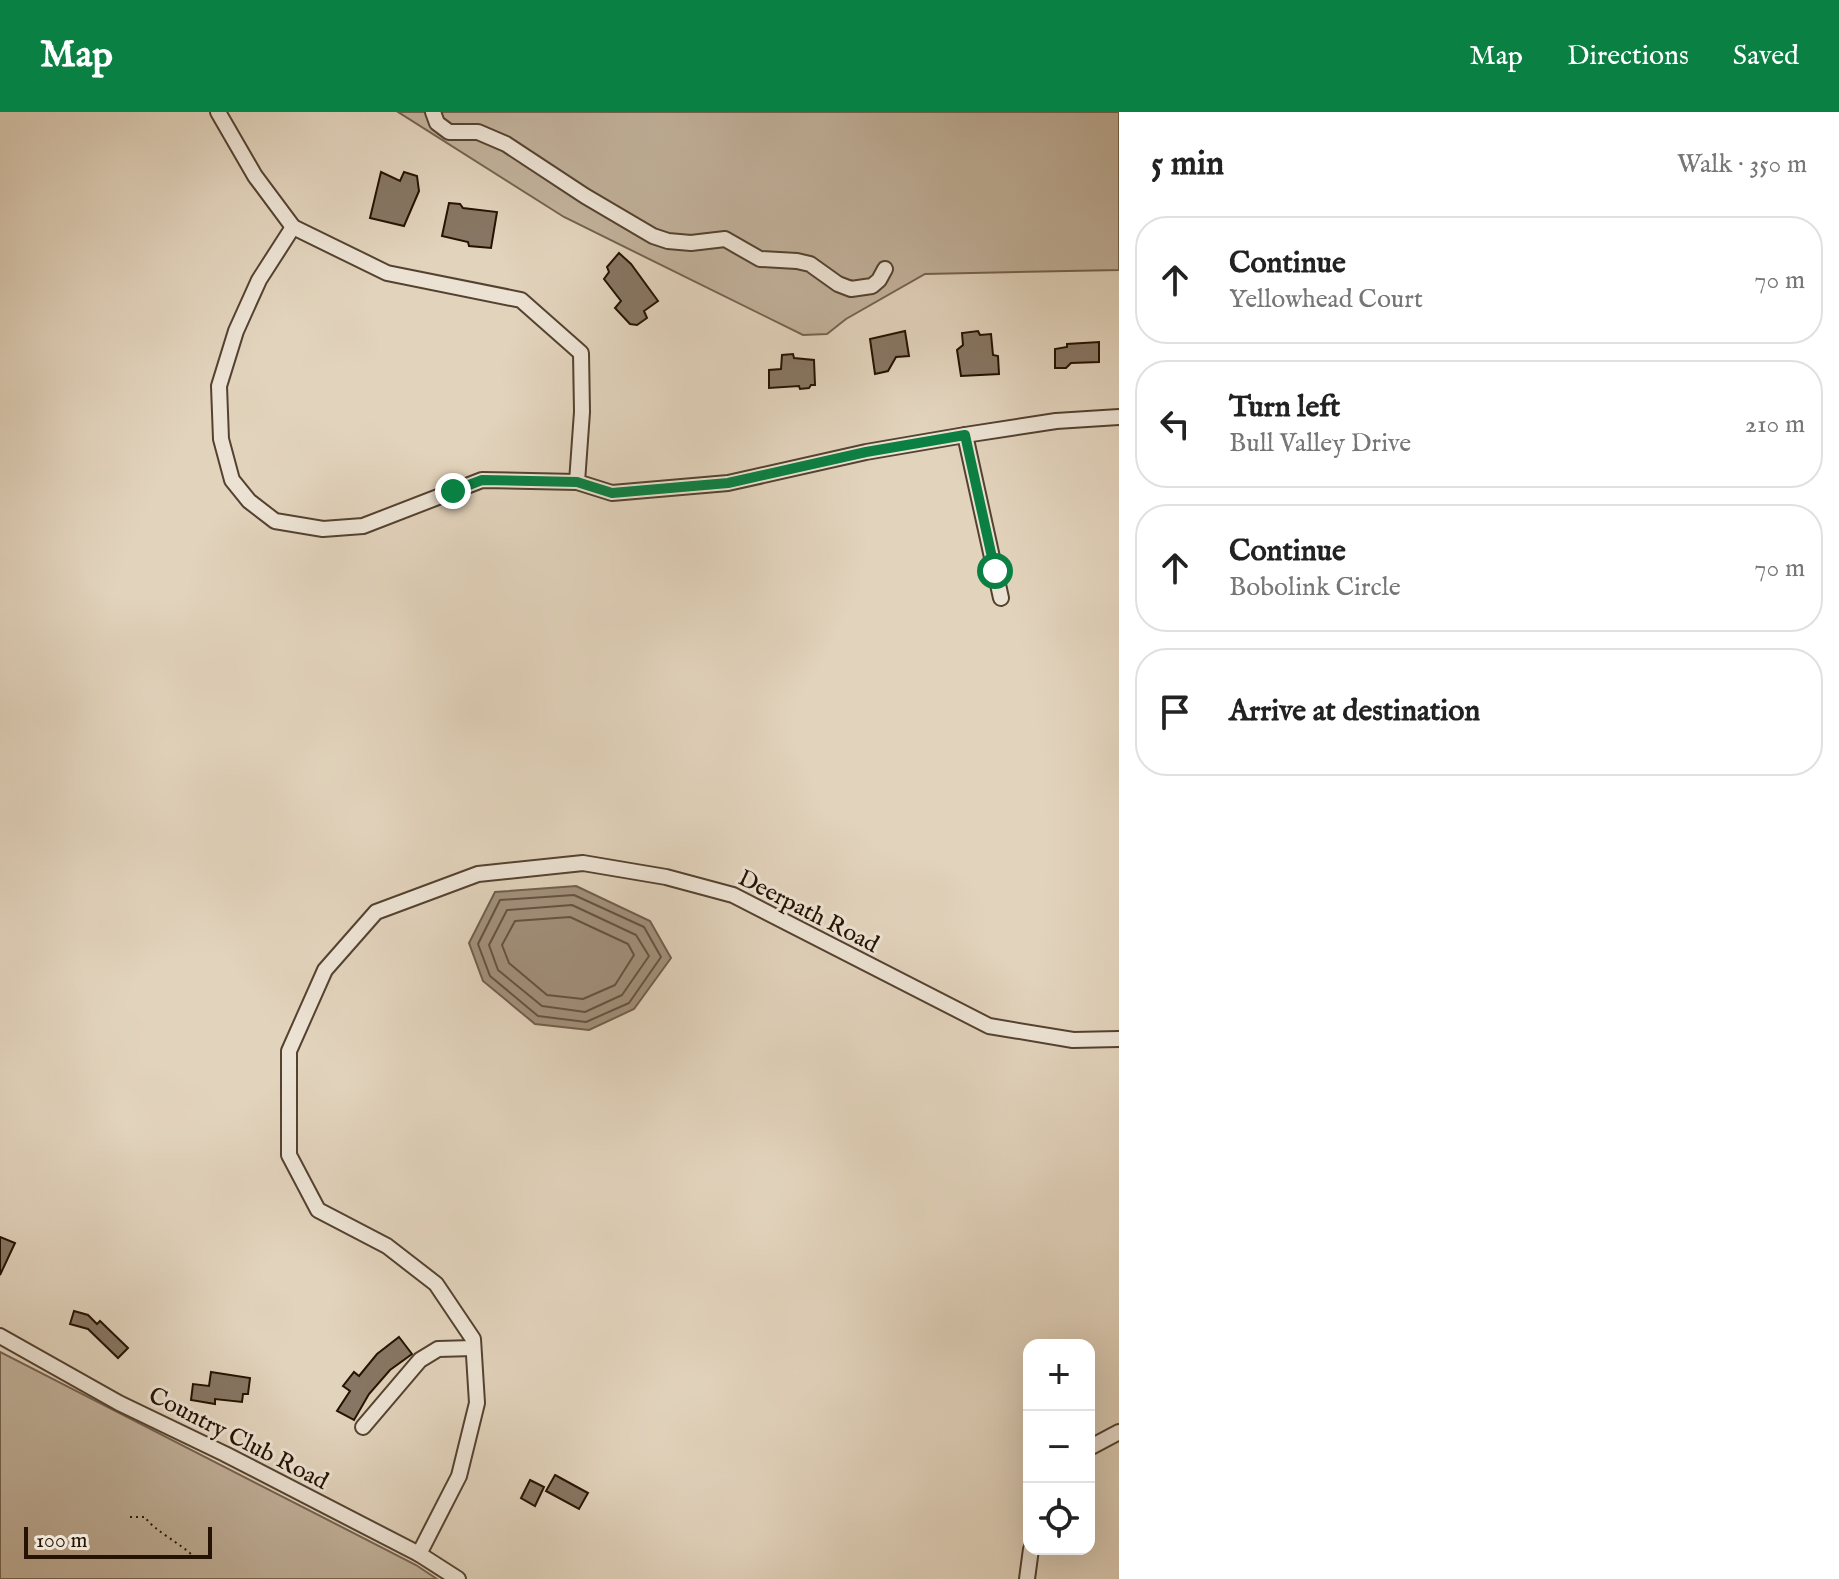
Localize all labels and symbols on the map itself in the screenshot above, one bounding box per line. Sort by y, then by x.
route end [435,473,471,509]
route start [977,553,1013,589]
street label: Deerpath Road [732,863,884,961]
street label: Country Club Road [143,1380,333,1498]
scale bar [24,1523,212,1559]

